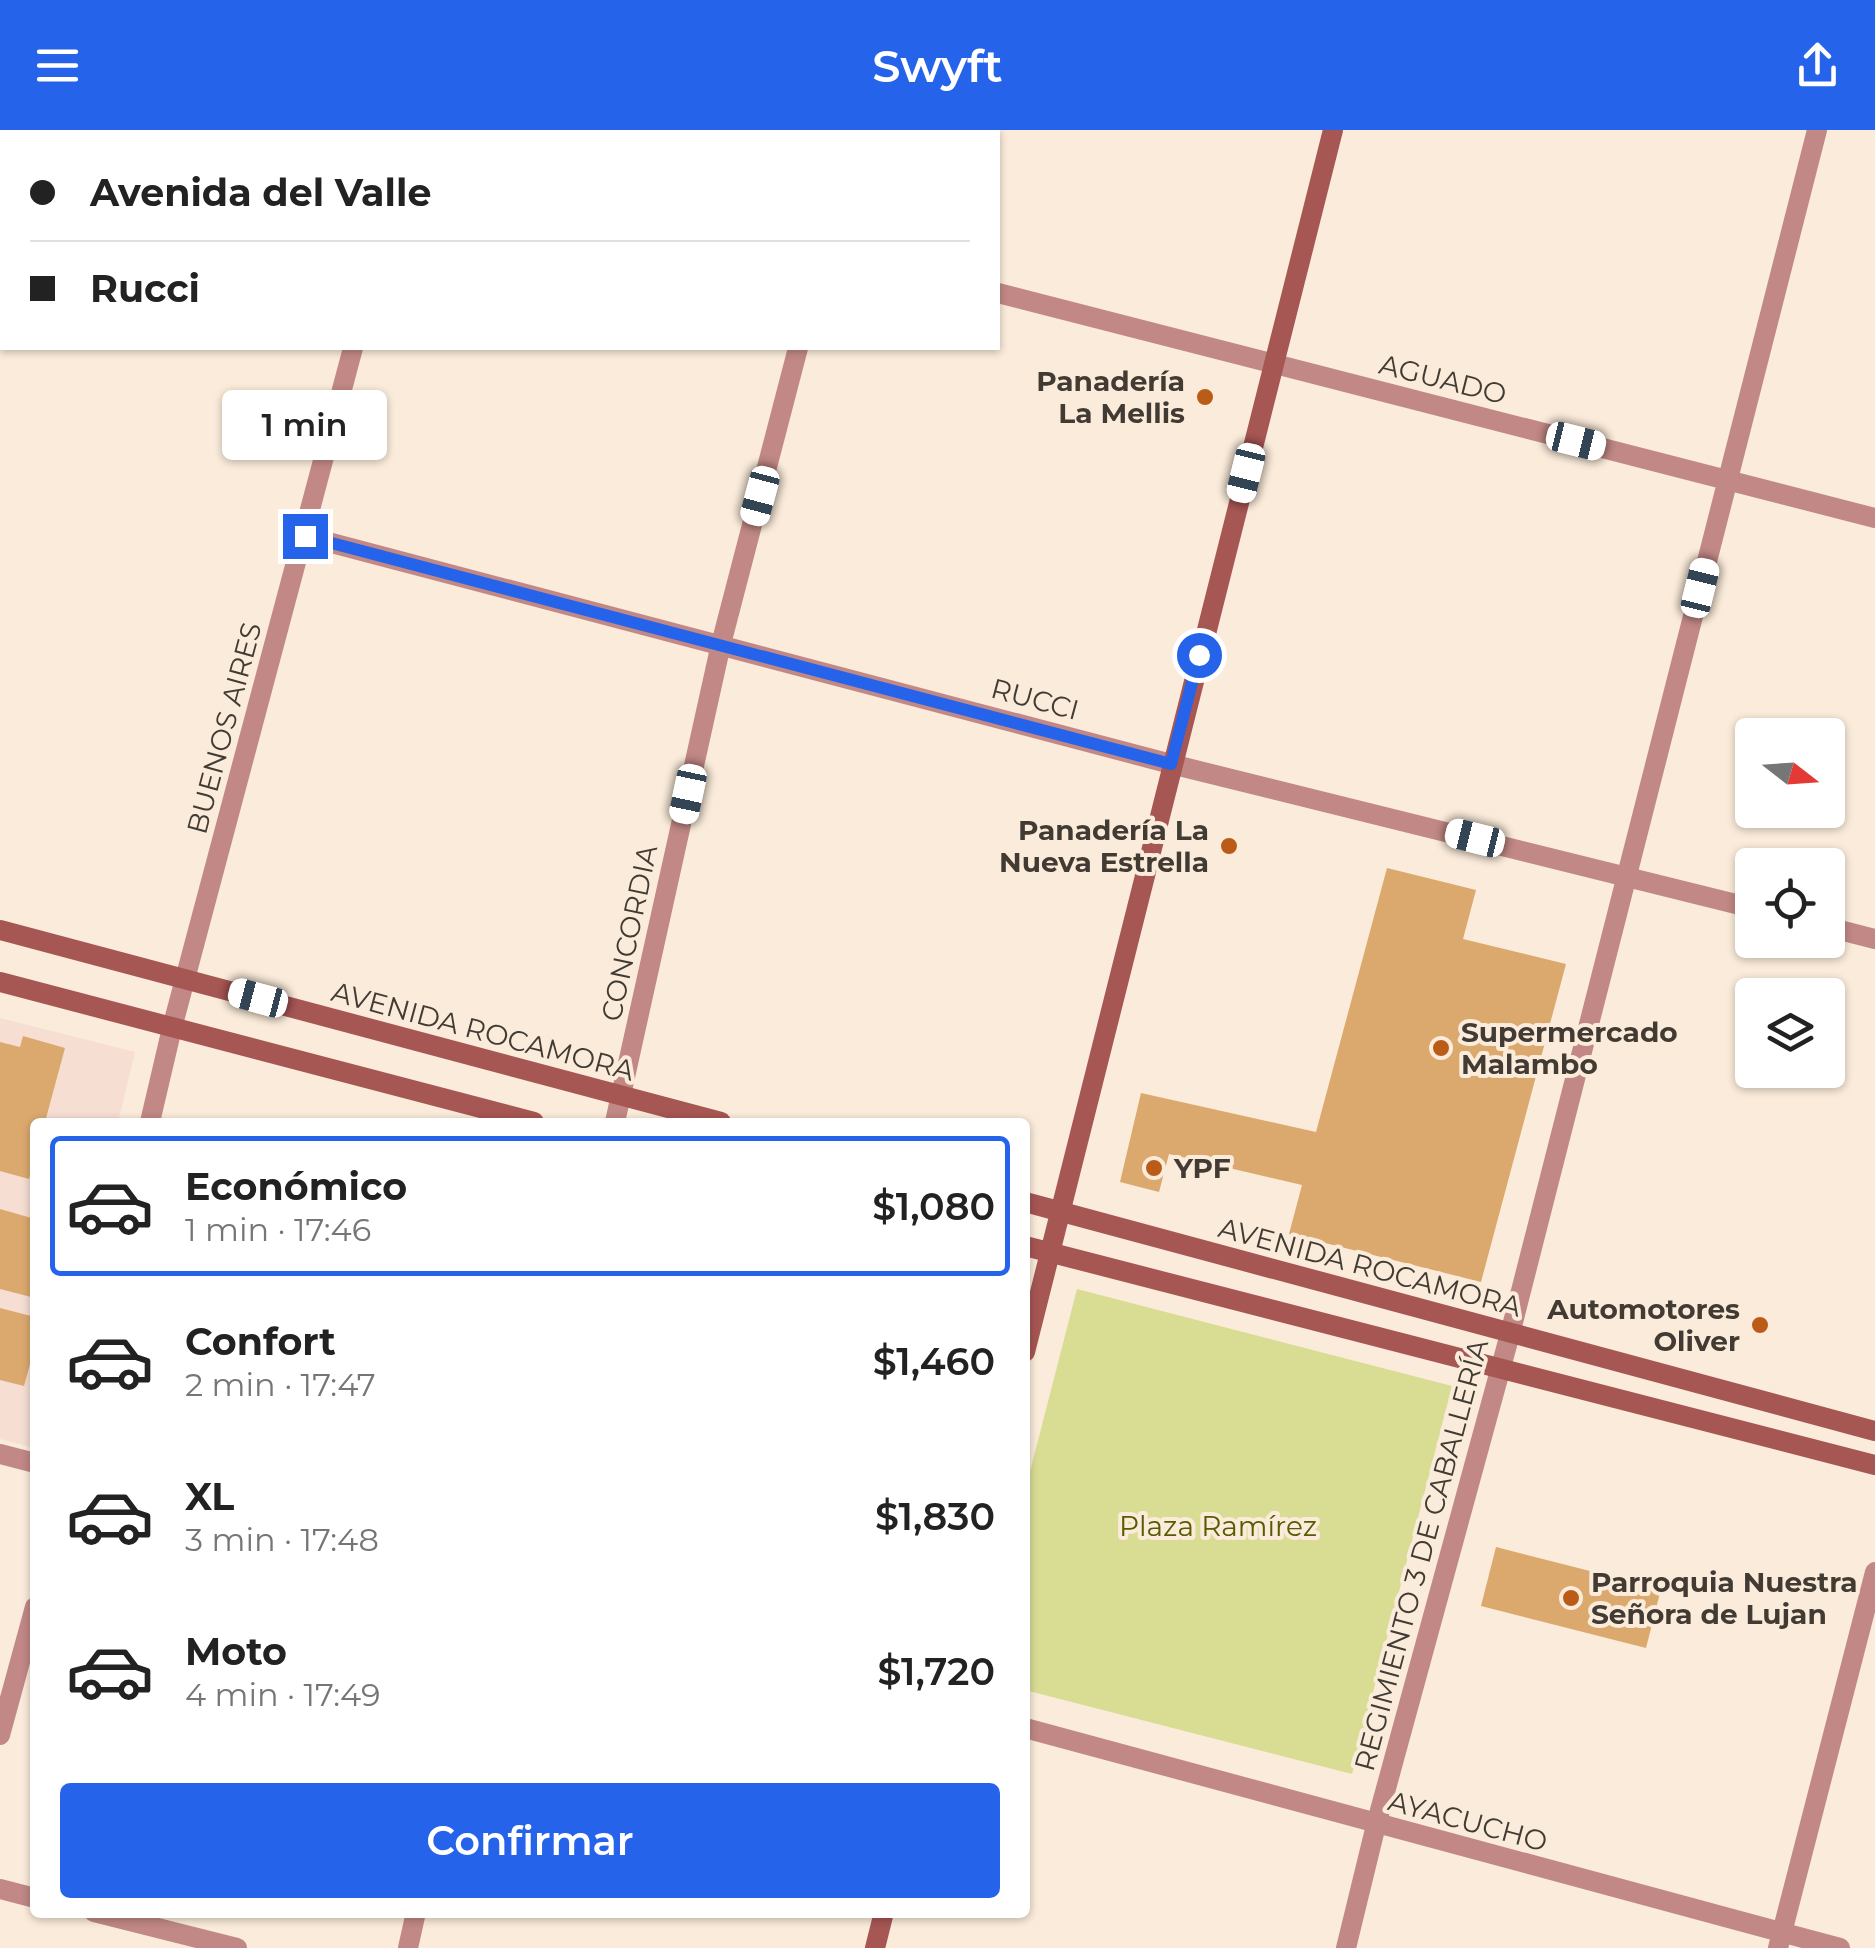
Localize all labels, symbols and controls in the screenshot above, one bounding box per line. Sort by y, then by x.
icon: menu [30,38,85,93]
text: Swyft [872,38,1003,93]
icon: share [1790,38,1845,93]
text: Avenida del Valle [90,169,431,216]
text: Rucci [90,265,200,312]
street label: AGUADO [1376,347,1510,411]
place label: Panadería La Mellis [1036,364,1185,430]
marker: Panadería La Mellis [1194,386,1216,408]
callout: 1 min [222,391,388,461]
text: 1 min [262,405,347,444]
car [1543,419,1609,463]
car [1224,440,1268,506]
car [738,463,782,529]
route end [283,514,328,559]
car [1678,555,1722,621]
street label: BUENOS AIRES [179,619,269,837]
route start [1177,633,1222,678]
street label: RUCCI [987,671,1083,727]
north arrow [1735,718,1845,828]
map controls [1735,718,1845,1088]
car [667,762,709,826]
place label: Panadería La Nueva Estrella [999,813,1209,879]
car [1442,816,1508,860]
marker: Panadería La Nueva Estrella [1218,835,1240,857]
street label: CONCORDIA [594,841,664,1024]
button: locate [1735,848,1845,958]
street label: AVENIDA ROCAMORA [328,974,639,1088]
car [225,976,291,1020]
button: layers [1735,978,1845,1088]
place label: Supermercado Malambo [1461,1015,1678,1081]
marker: Supermercado Malambo [1430,1037,1452,1059]
place label: YPF [1173,1151,1231,1185]
marker: YPF [1143,1157,1165,1179]
icon: car [65,1161,155,1251]
text: Económico [185,1163,407,1210]
text: $1,080 [872,1183,995,1230]
text: 1 min · 17:46 [185,1210,371,1249]
street label: AVENIDA ROCAMORA [1215,1210,1526,1324]
place label: Automotores Oliver [1546,1292,1740,1358]
marker: Automotores Oliver [1749,1314,1771,1336]
icon: car [65,1316,155,1406]
text: Confort [185,1318,336,1365]
street label: REGIMIENTO 3 DE CABALLERÍA [1347,1334,1495,1775]
text: $1,460 [873,1338,995,1385]
text: 2 min · 17:47 [185,1365,376,1404]
icon: car [65,1471,155,1561]
text: XL [185,1473,234,1520]
text: $1,830 [875,1493,995,1540]
park label: Plaza Ramírez [1119,1509,1317,1543]
text: 3 min · 17:48 [185,1520,379,1559]
place label: Parroquia Nuestra Señora de Lujan [1591,1565,1858,1631]
marker: Parroquia Nuestra Señora de Lujan [1560,1587,1582,1609]
icon: car [65,1626,155,1716]
text: Moto [185,1628,287,1675]
text: $1,720 [877,1648,995,1695]
text: 4 min · 17:49 [185,1675,381,1714]
button: Confirmar [60,1783,1000,1898]
street label: AYACUCHO [1385,1783,1551,1859]

